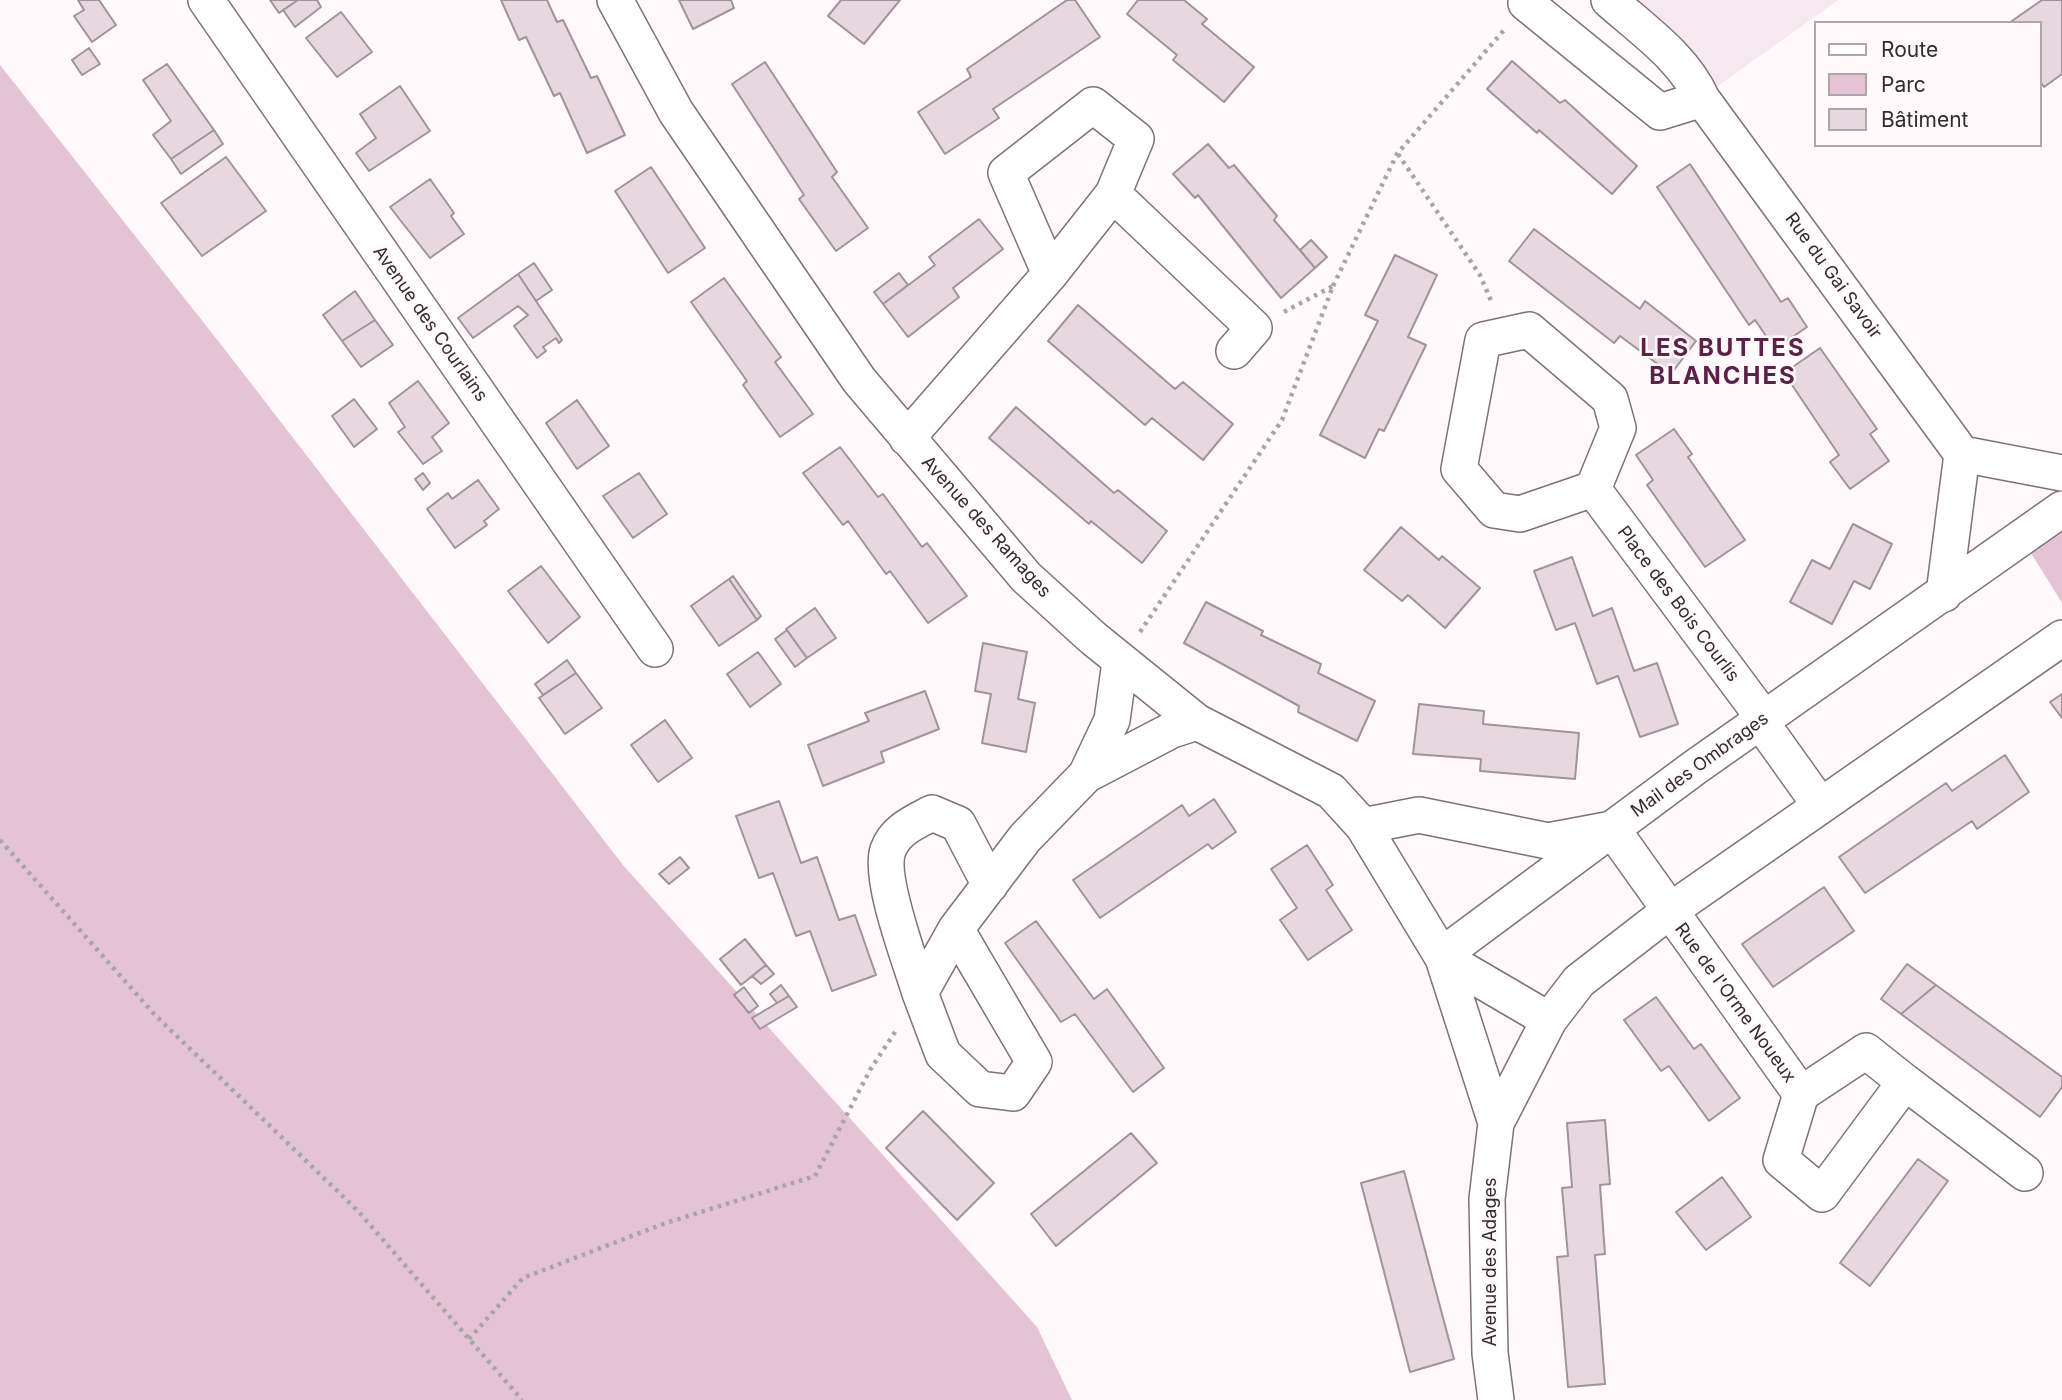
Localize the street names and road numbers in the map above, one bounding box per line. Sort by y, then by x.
street label: Rue du Gai Savoir [1780,209,1886,343]
street label: Avenue des Courlains [368,242,492,406]
street label: Avenue des Ramages [917,452,1055,602]
street label: Place des Bois Courlis [1612,522,1744,686]
street label: Mail des Ombrages [1627,708,1773,822]
street label: Rue de l'Orme Noueux [1670,919,1800,1087]
street label: Avenue des Adages [1480,1178,1502,1346]

